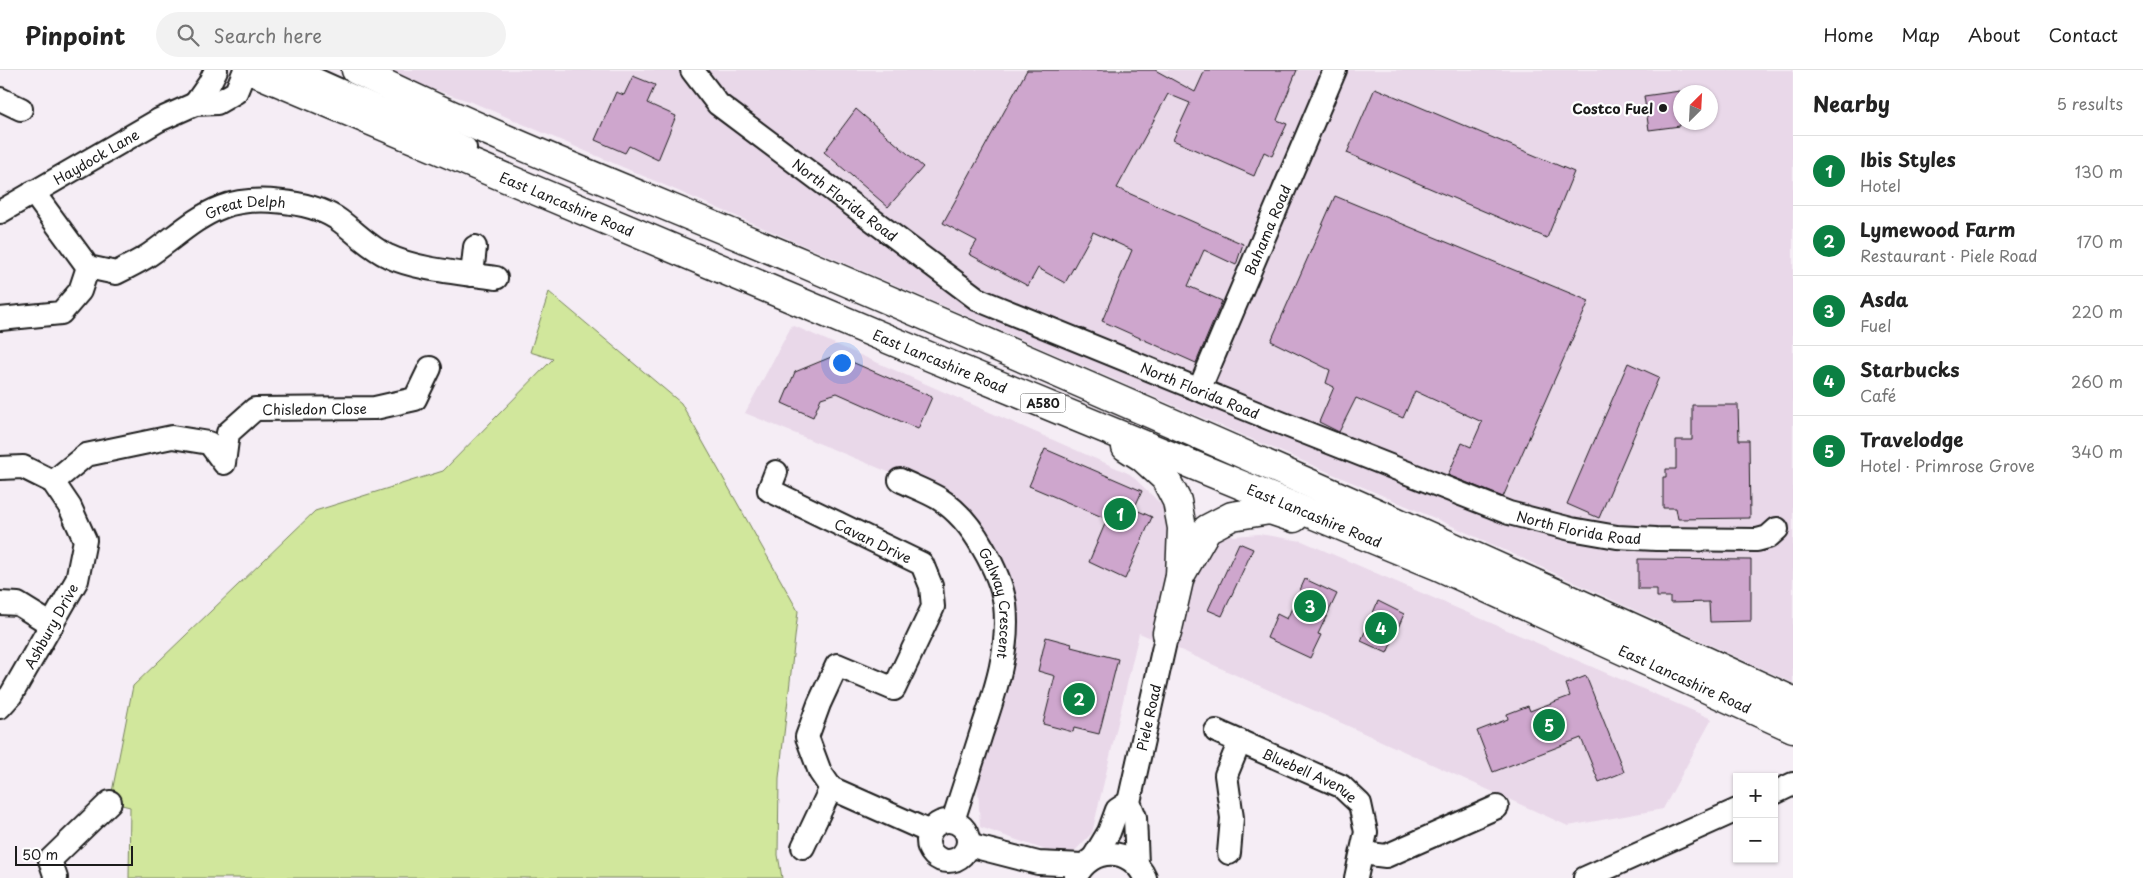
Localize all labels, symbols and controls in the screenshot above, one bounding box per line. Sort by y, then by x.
search box [156,12,506,57]
text: Pinpoint [25,17,126,53]
icon: search [174,21,202,49]
text: Search here [214,21,322,49]
text: Home [1823,21,1873,48]
text: Map [1901,21,1940,48]
text: About [1968,21,2020,48]
text: Contact [2048,21,2118,48]
north arrow [1673,85,1718,130]
text: Nearby [1813,87,1890,119]
text: 5 results [2056,91,2123,115]
place label: Costco Fuel [1572,98,1653,119]
marker: Costco Fuel [1657,102,1669,114]
street label: Haydock Lane [49,123,143,190]
text: Ibis Styles [1860,145,1956,173]
street label: North Florida Road [788,153,902,246]
text: 1 [1825,159,1833,183]
text: 130 m [2075,159,2123,183]
street label: East Lancashire Road [497,166,637,241]
text: Hotel [1860,173,1901,197]
street label: Bahama Road [1239,181,1296,278]
street label: Great Delph [201,190,287,224]
text: Lymewood Farm [1860,215,2015,243]
text: 2 [1823,229,1835,253]
text: 170 m [2077,229,2123,253]
text: Restaurant · Piele Road [1860,243,2038,267]
text: Asda [1860,285,1909,313]
text: 3 [1824,299,1834,323]
text: 220 m [2072,299,2123,323]
text: Fuel [1860,313,1891,337]
street label: East Lancashire Road [870,323,1011,398]
your location [829,350,855,376]
text: Starbucks [1860,355,1960,383]
street label: North Florida Road [1137,356,1263,424]
text: 4 [1824,369,1834,393]
text: 260 m [2071,369,2123,393]
text: Café [1860,383,1896,407]
road number: A580 [1020,393,1066,412]
street label: Chisledon Close [262,398,367,419]
text: Travelodge [1860,425,1964,453]
text: 5 [1824,439,1834,463]
text: 340 m [2071,439,2123,463]
text: Hotel · Primrose Grove [1860,453,2035,477]
street label: East Lancashire Road [1244,478,1385,552]
pin: 1 [1104,495,1136,533]
street label: North Florida Road [1514,505,1642,549]
street label: Cavan Drive [831,513,915,568]
street label: Galway Crescent [974,543,1017,661]
street label: Ashbury Drive [19,579,83,673]
pin: 3 [1294,587,1326,625]
pin: 4 [1365,609,1397,647]
street label: East Lancashire Road [1615,639,1755,718]
pin: 2 [1063,680,1095,718]
street label: Piele Road [1130,682,1166,753]
pin: 5 [1533,706,1565,744]
street label: Bluebell Avenue [1259,742,1363,807]
map controls [1733,773,1778,863]
button: + [1733,773,1778,818]
button: − [1733,818,1778,863]
scale bar [15,843,132,866]
text: 50 m [22,844,58,865]

